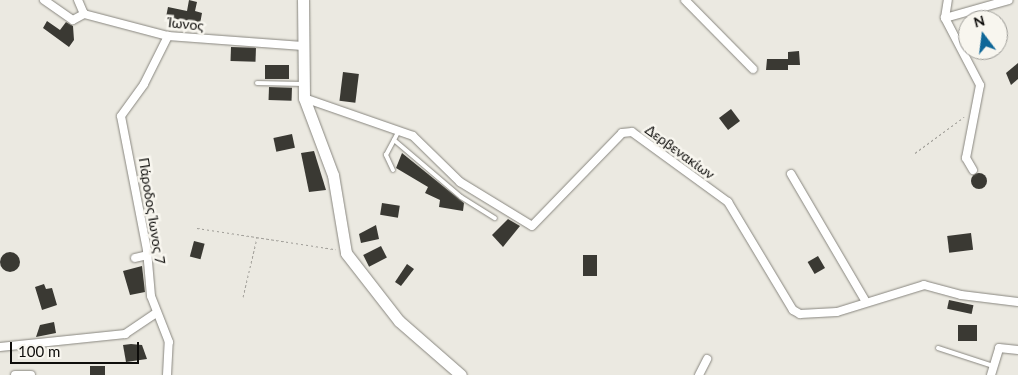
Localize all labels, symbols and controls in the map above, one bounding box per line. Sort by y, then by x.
north arrow [958,10,1008,60]
text: N [972,11,987,31]
street label: Ίωνος [167,14,205,34]
street label: Δερβενακίων [642,121,718,183]
street label: Πάροδος Ίωνος 7 [135,156,169,266]
scale bar [12,332,141,364]
text: 100 m [18,342,60,360]

